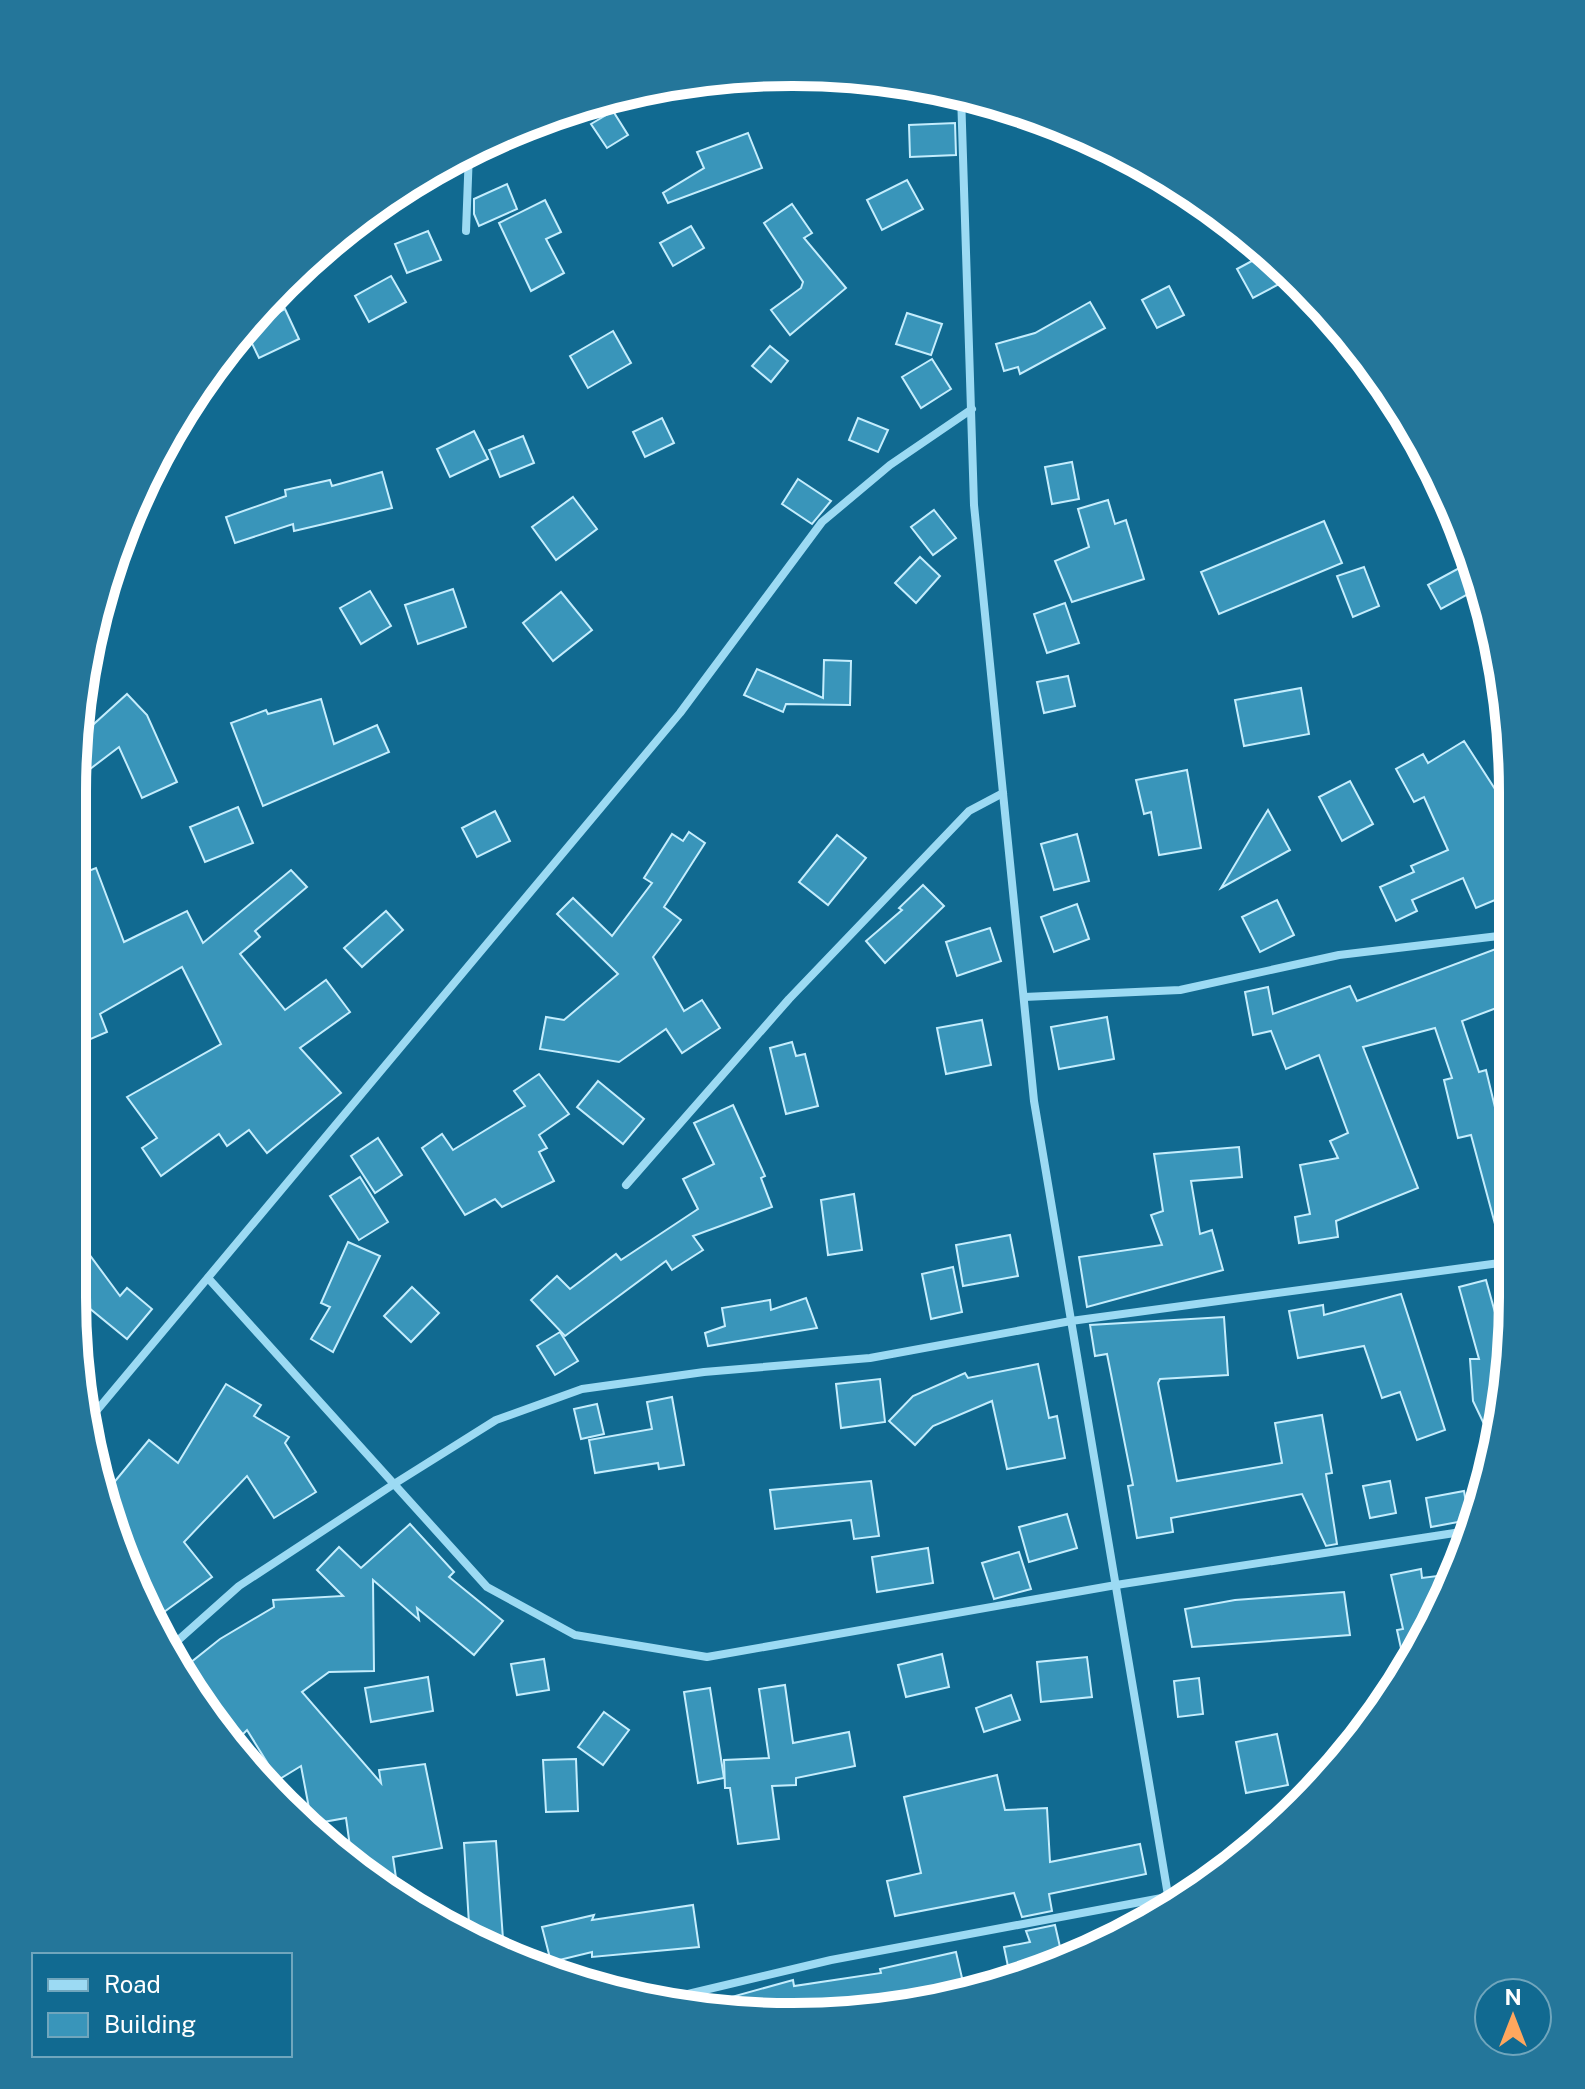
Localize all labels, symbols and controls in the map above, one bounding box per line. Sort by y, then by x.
legend [32,1953,292,2057]
text: Road [104,1970,161,1998]
north arrow [1473,1977,1553,2057]
text: N [1504,1984,1522,2010]
text: Building [104,2010,196,2038]

